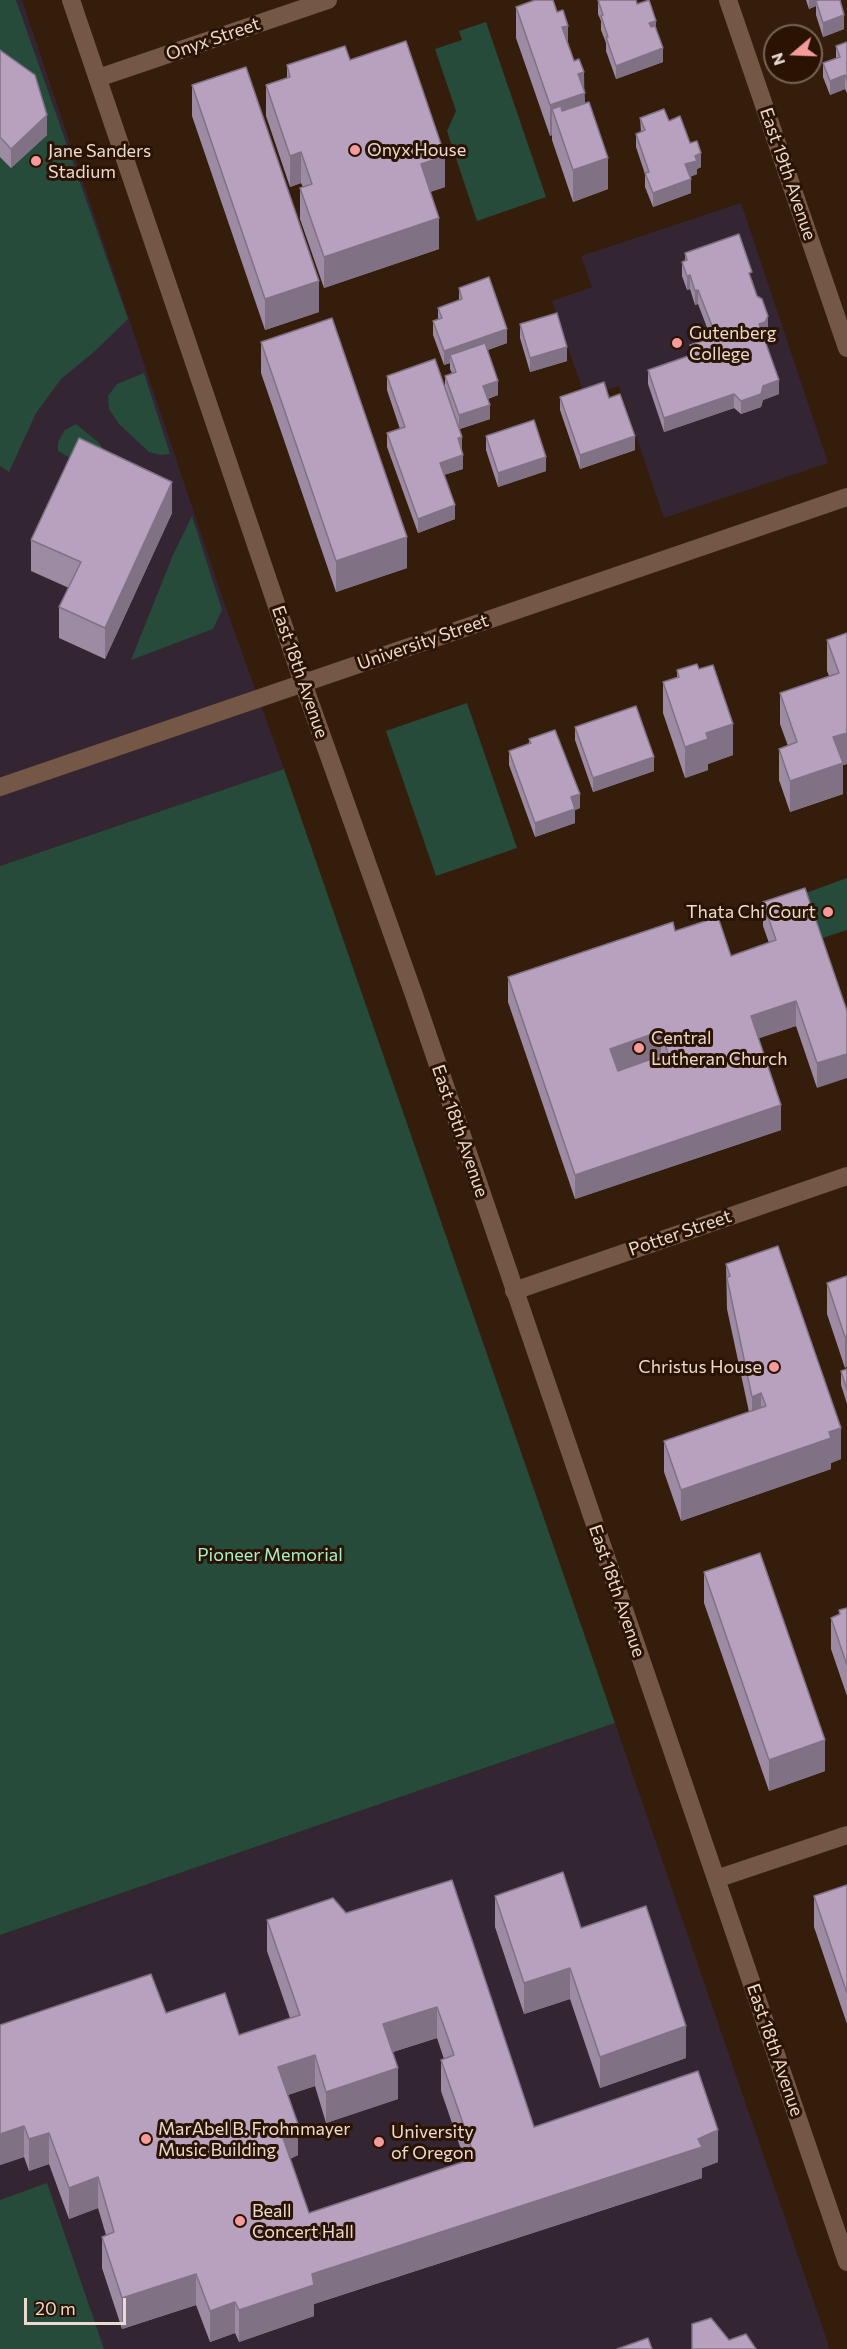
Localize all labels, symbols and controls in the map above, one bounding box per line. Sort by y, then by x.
street label: Onyx Street [163,13,263,65]
north arrow [763,24,823,84]
text: N [766,51,788,68]
street label: East 19th Avenue [755,105,821,243]
place label: Onyx House [367,139,466,161]
place label: Jane Sanders Stadium [48,140,151,182]
marker: Onyx House [348,143,362,157]
marker: Jane Sanders Stadium [29,154,43,168]
place label: Gutenberg College [689,322,776,364]
marker: Gutenberg College [670,336,684,350]
street label: East 18th Avenue [267,603,333,741]
street label: University Street [355,609,491,675]
place label: Thata Chi Court [686,901,816,923]
marker: Thata Chi Court [821,905,835,919]
place label: Central Lutheran Church [651,1027,788,1070]
marker: Central Lutheran Church [632,1041,646,1055]
street label: East 18th Avenue [427,1062,493,1200]
street label: Potter Street [626,1205,734,1261]
place label: Christus House [638,1356,762,1378]
marker: Christus House [767,1360,781,1374]
street label: East 18th Avenue [584,1522,650,1660]
park label: Pioneer Memorial [197,1544,343,1566]
street label: East 18th Avenue [742,1981,808,2119]
place label: MarAbel B. Frohnmayer Music Building [158,2118,350,2160]
place label: University of Oregon [391,2121,474,2164]
marker: MarAbel B. Frohnmayer Music Building [139,2132,153,2146]
marker: University of Oregon [372,2135,386,2149]
place label: Beall Concert Hall [252,2200,354,2242]
marker: Beall Concert Hall [233,2214,247,2228]
scale bar [27,2286,129,2324]
text: 20 m [35,2297,76,2319]

